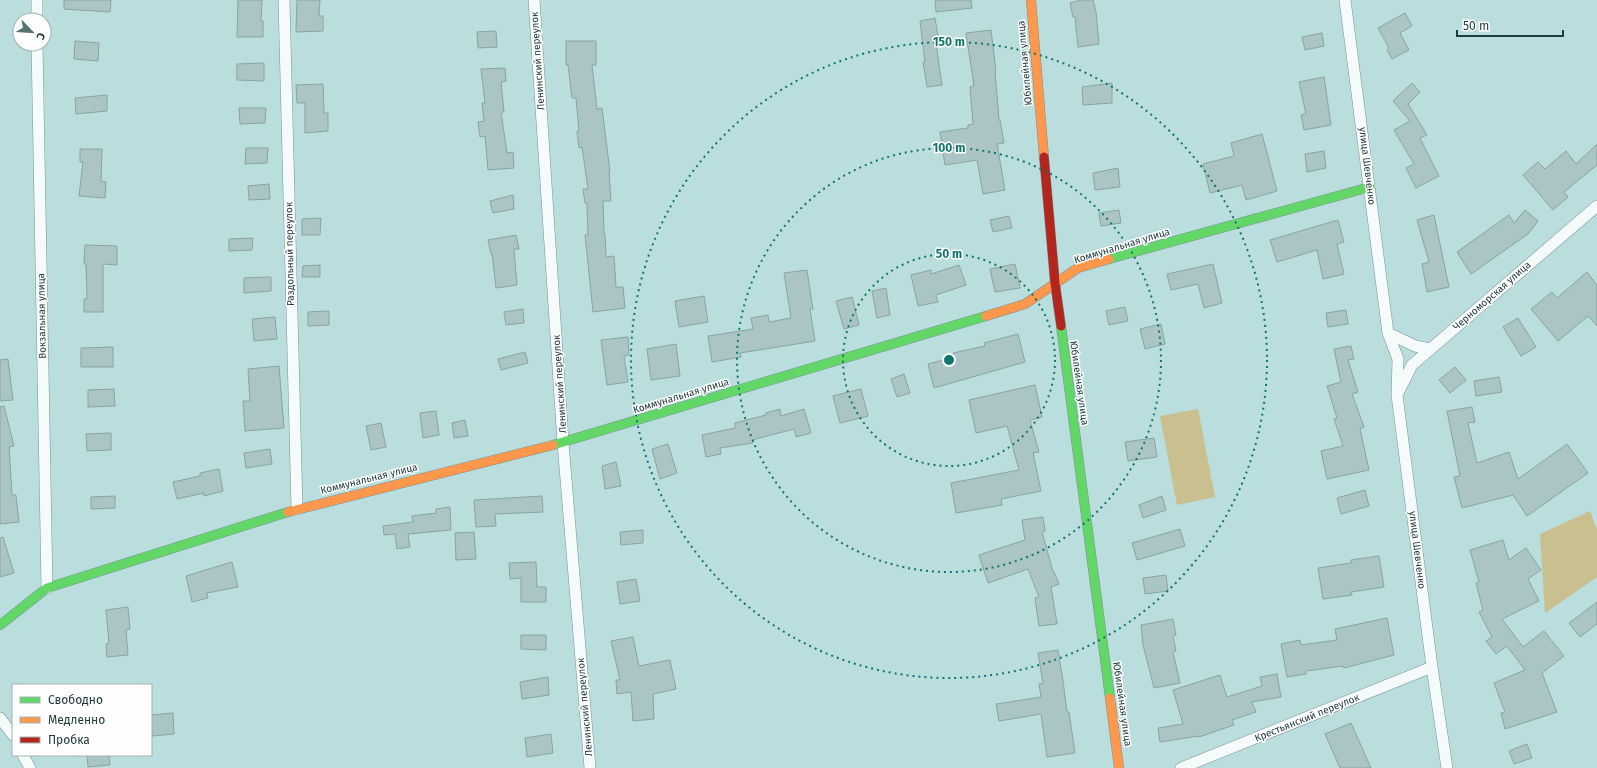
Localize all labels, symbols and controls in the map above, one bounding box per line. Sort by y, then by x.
street label: Ленинский переулок [529,10,547,111]
north arrow [12,12,52,52]
scale bar [1457,12,1563,38]
text: 50 m [1463,19,1489,33]
street label: Юбилейная улица [1015,20,1035,106]
text: С [33,30,48,42]
text: 150 m [933,35,965,49]
street label: улица Шевченко [1356,126,1378,206]
text: 100 m [933,141,965,155]
street label: Раздольный переулок [283,201,297,306]
street label: Коммунальная улица [1073,226,1171,266]
text: 50 m [936,247,962,261]
street label: Черноморская улица [1451,259,1533,333]
street label: Вокзальная улица [35,273,49,359]
street label: Ленинский переулок [551,333,569,434]
street label: Юбилейная улица [1067,340,1091,426]
centre of rings [942,353,956,367]
street label: Коммунальная улица [632,376,730,416]
street label: Коммунальная улица [319,461,419,497]
street label: улица Шевченко [1406,510,1428,590]
street label: Ленинский переулок [575,656,595,757]
street label: Юбилейная улица [1110,661,1134,747]
legend [12,684,152,756]
street label: Крестьянский переулок [1253,691,1362,745]
text: Свободно [48,693,103,707]
text: Медленно [48,713,105,727]
text: Пробка [48,733,90,747]

